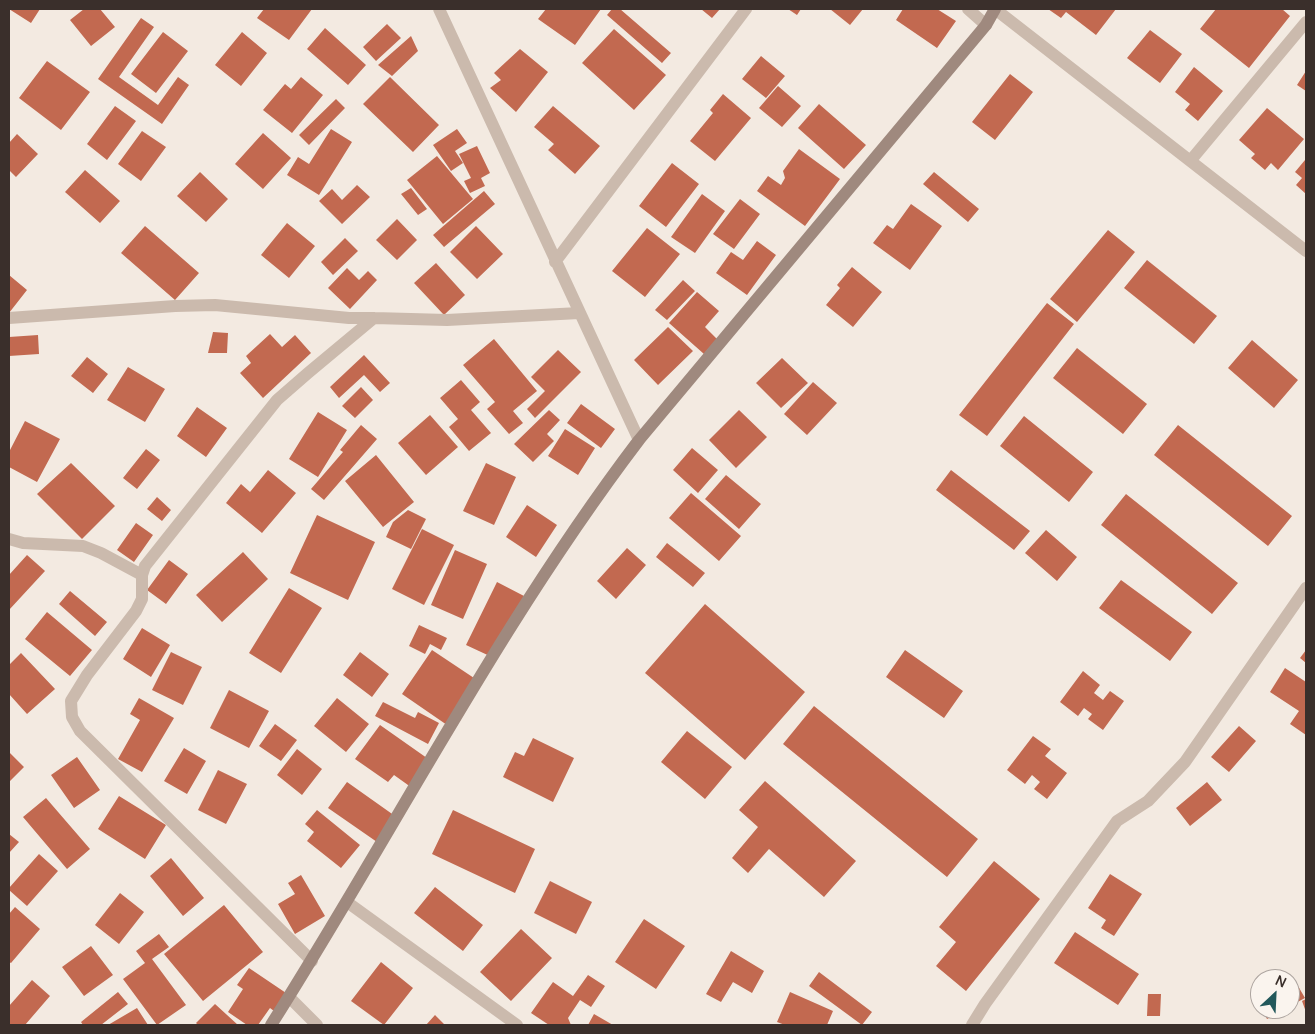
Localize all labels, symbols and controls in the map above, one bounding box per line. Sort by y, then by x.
north arrow [1250,969,1300,1019]
text: N [1273,970,1290,992]

